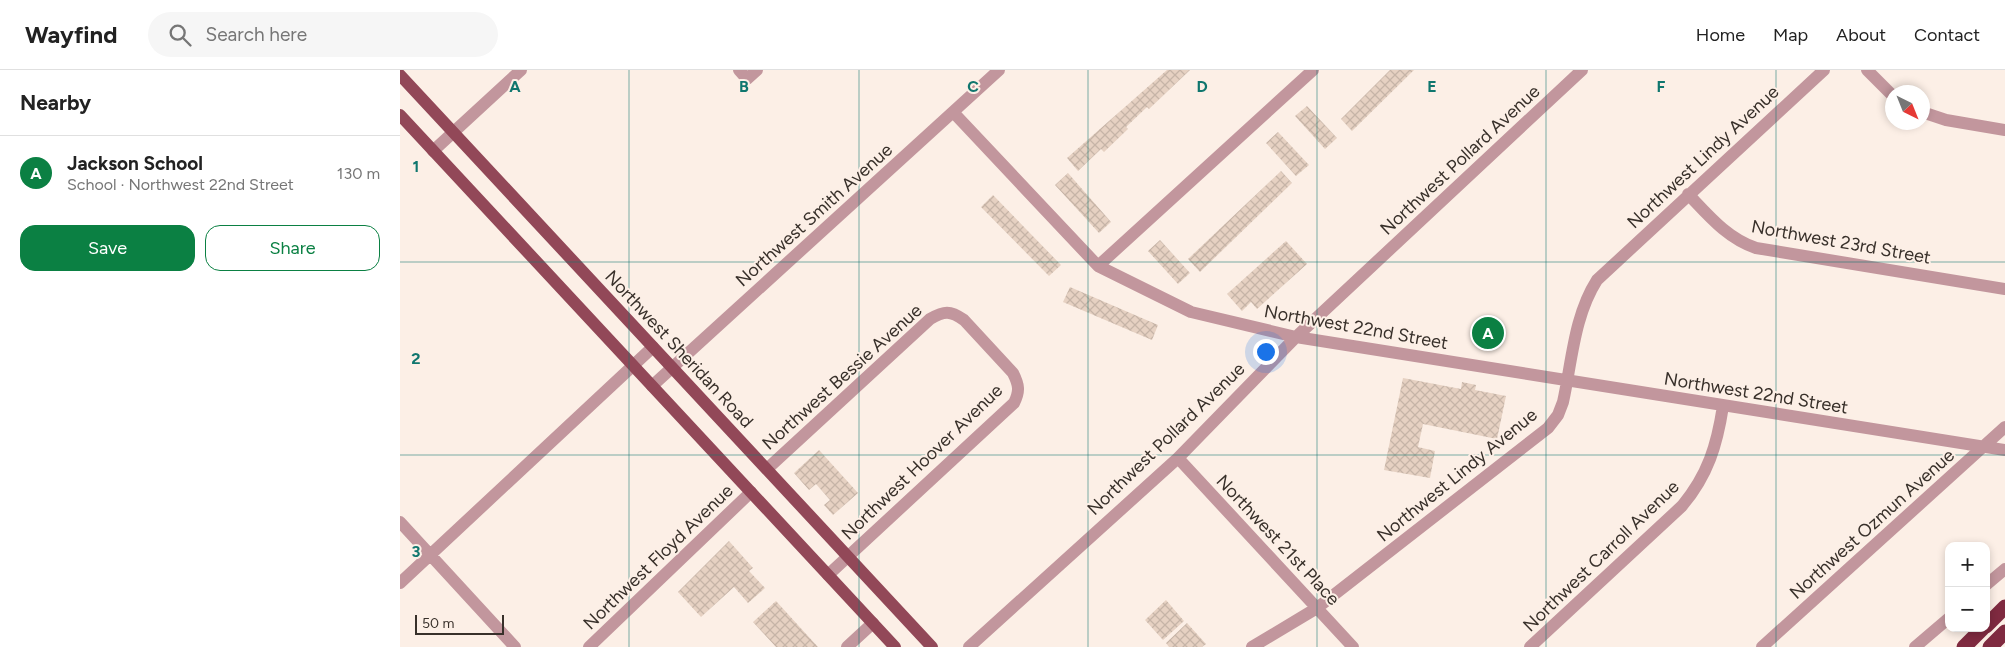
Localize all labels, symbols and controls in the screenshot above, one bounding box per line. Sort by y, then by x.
search box [148,12,498,57]
text: Wayfind [25,20,118,49]
icon: search [166,21,194,49]
text: Search here [206,23,307,46]
text: Home [1696,24,1745,46]
text: Map [1773,24,1808,46]
text: About [1836,24,1886,46]
text: Contact [1914,24,1980,46]
text: A [509,77,521,96]
text: B [739,77,749,96]
text: C [967,77,979,96]
text: D [1196,77,1208,96]
text: E [1427,77,1437,96]
text: F [1657,77,1666,96]
street label: Northwest Pollard Avenue [1376,80,1545,240]
street label: Northwest Lindy Avenue [1623,81,1784,233]
north arrow [1885,85,1930,130]
text: Nearby [20,90,91,115]
street label: Northwest Smith Avenue [731,139,897,291]
text: Jackson School [67,152,203,175]
text: 1 [413,157,419,176]
text: A [30,164,42,183]
text: 130 m [337,164,380,183]
text: School · Northwest 22nd Street [67,175,294,194]
street label: Northwest 23rd Street [1750,215,1933,269]
button: Save [20,225,195,271]
button: Share [205,225,380,271]
street label: Northwest Sheridan Road [600,266,758,432]
street label: Northwest Bessie Avenue [758,299,927,455]
street label: Northwest 22nd Street [1262,300,1450,354]
pin: A [1472,314,1504,352]
your location [1253,339,1279,365]
text: 2 [411,349,421,368]
street label: Northwest Pollard Avenue [1083,358,1249,520]
street label: Northwest 22nd Street [1662,368,1850,418]
street label: Northwest Hoover Avenue [837,379,1007,545]
street label: Northwest Lindy Avenue [1373,404,1542,546]
street label: Northwest Ozmun Avenue [1785,444,1959,604]
street label: Northwest 21st Place [1212,470,1344,610]
street label: Northwest Carroll Avenue [1518,476,1684,636]
street label: Northwest Floyd Avenue [579,480,738,634]
text: 3 [412,542,421,561]
map controls [1945,542,1990,632]
button: + [1945,542,1990,587]
button: − [1945,587,1990,632]
scale bar [415,612,504,635]
text: 50 m [422,615,454,632]

